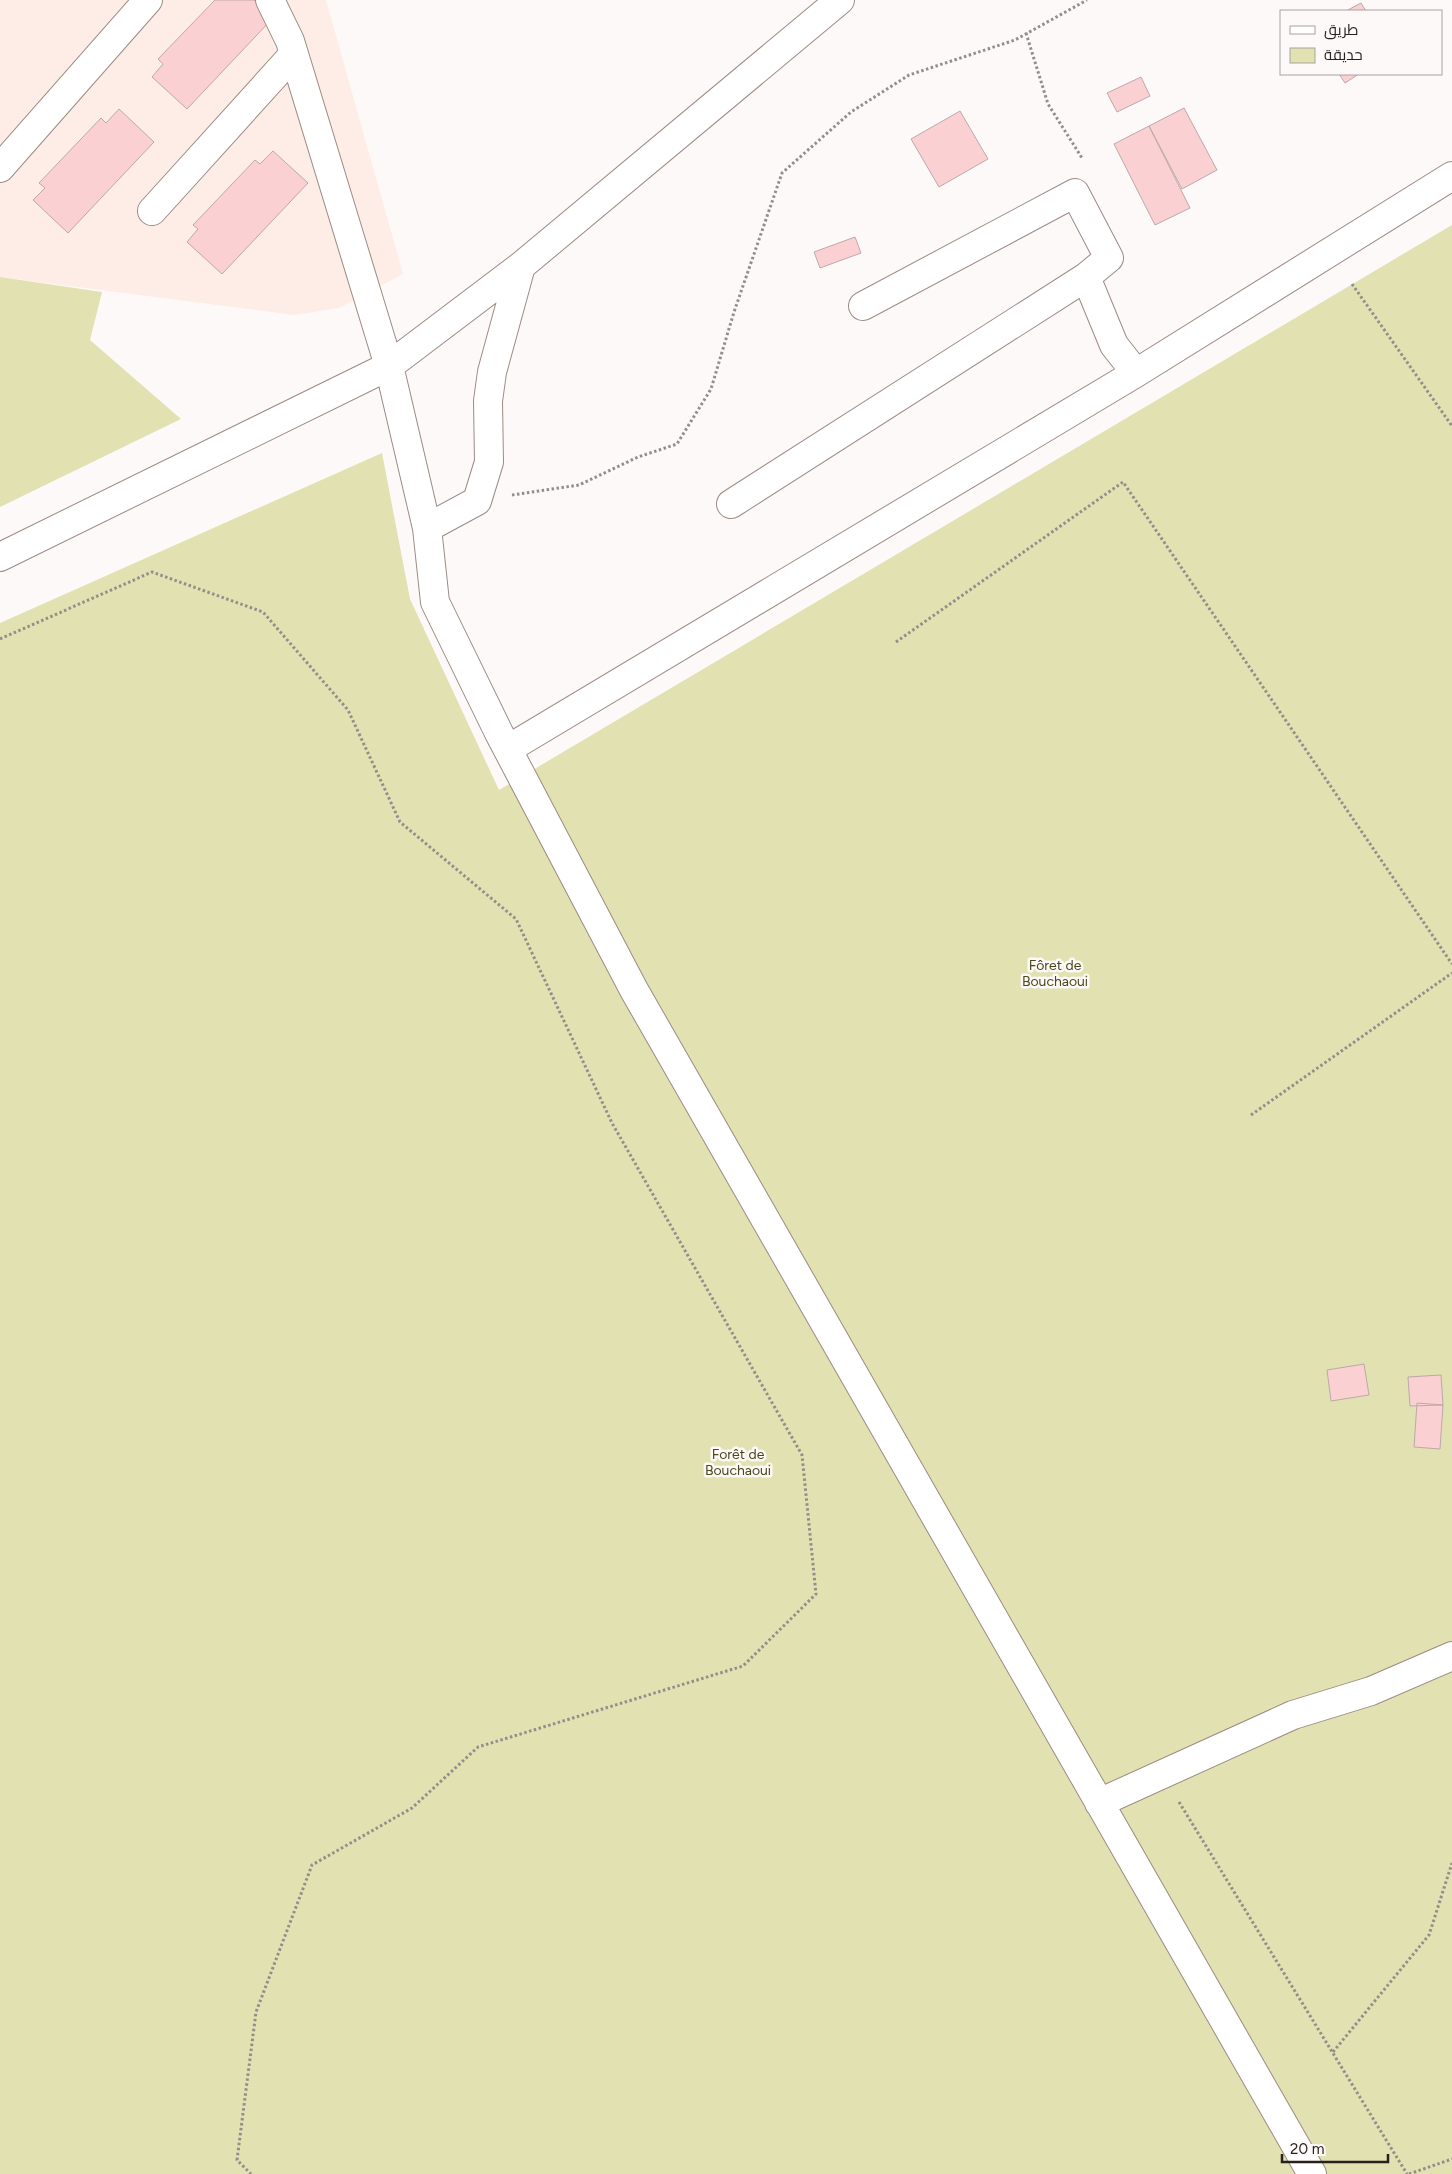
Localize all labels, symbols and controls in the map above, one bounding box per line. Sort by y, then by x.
legend [1280,10,1442,75]
text: طريق [1324,21,1358,40]
text: حديقة [1324,46,1363,64]
park label: Fôret de Bouchaoui [1022,957,1088,990]
park label: Forêt de Bouchaoui [705,1446,771,1479]
scale bar [1282,2132,1388,2164]
text: 20 m [1290,2140,1324,2158]

